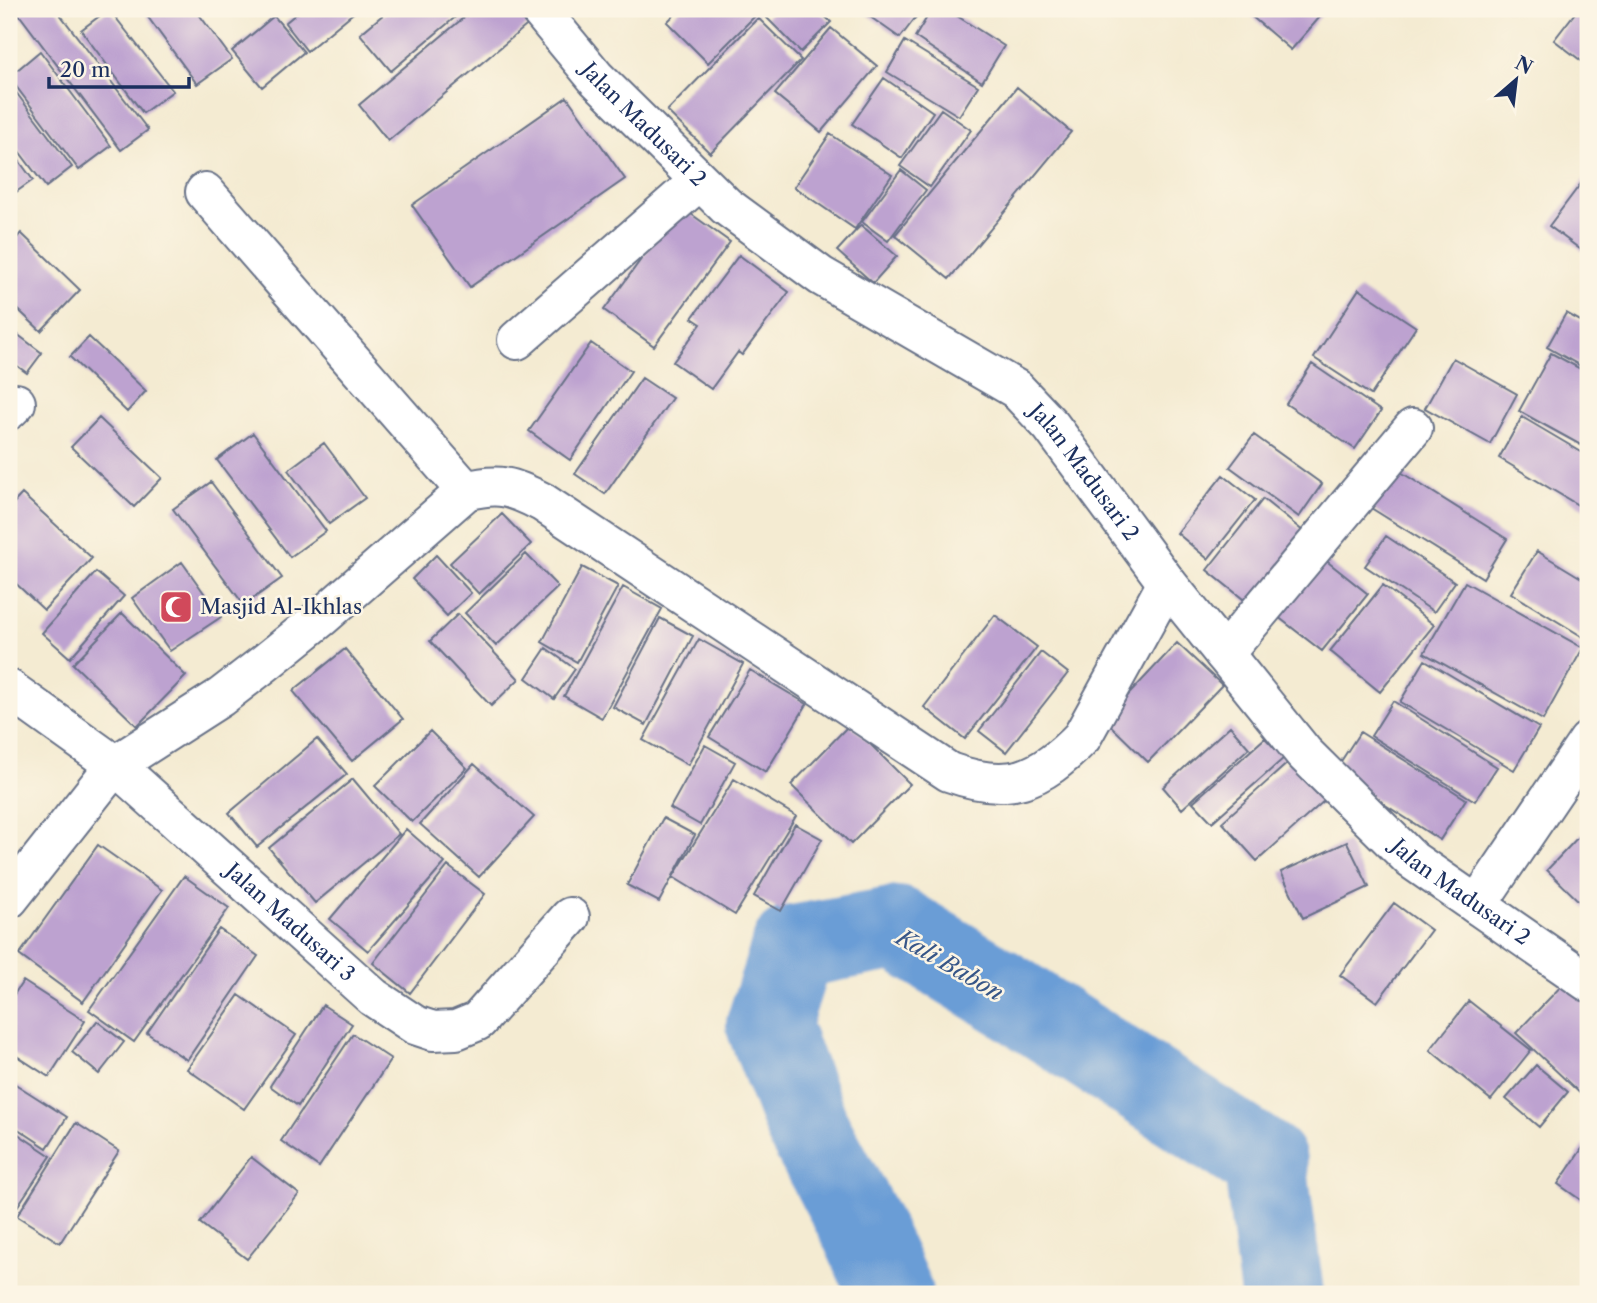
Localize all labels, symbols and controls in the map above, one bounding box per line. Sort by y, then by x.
scale bar [49,46,189,90]
north arrow [1482,46,1552,116]
text: N [1511,51,1536,79]
street label: Jalan Madusari 2 [575,55,711,191]
text: 20 m [60,57,111,82]
street label: Jalan Madusari 2 [1022,396,1144,545]
mosque icon: Masjid Al-Ikhlas [157,588,195,626]
place label: Masjid Al-Ikhlas [200,594,362,619]
street label: Jalan Madusari 2 [1384,831,1535,950]
street label: Jalan Madusari 3 [219,856,360,987]
water label: Kali Babon [890,922,1008,1007]

